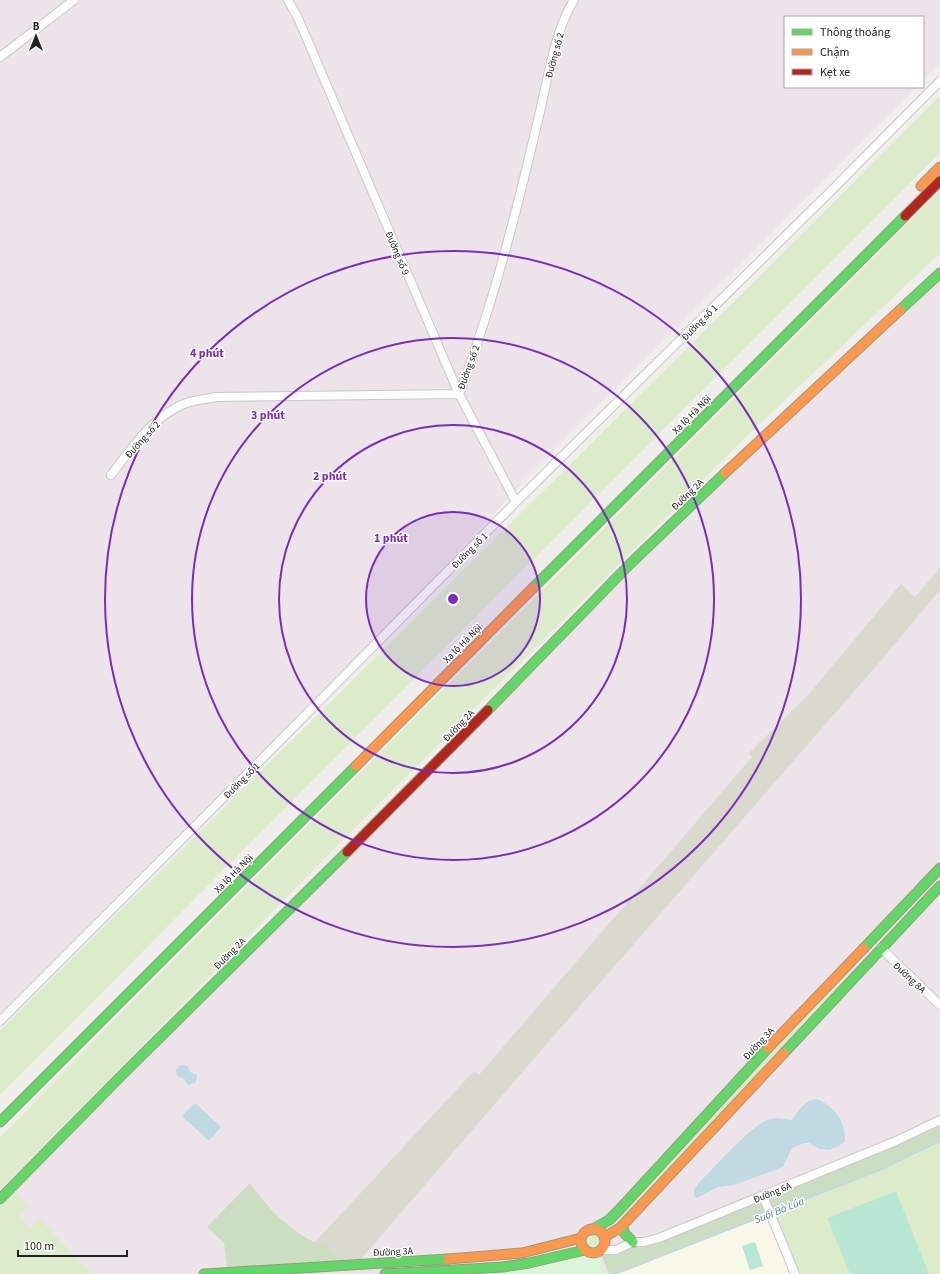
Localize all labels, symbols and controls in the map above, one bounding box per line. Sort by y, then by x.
north arrow [16,16,56,56]
legend [784,16,924,88]
text: B [33,19,40,34]
text: Thông thoáng [820,24,890,41]
street label: Đường số 2 [542,31,568,79]
text: Chậm [820,44,849,61]
text: Kẹt xe [820,64,850,81]
street label: Đường số 9 [382,229,413,277]
street label: Đường số 1 [678,301,721,344]
street label: Đường số 2 [454,343,483,391]
text: 4 phút [190,345,224,362]
street label: Xa lộ Hà Nội [669,392,714,437]
text: 3 phút [251,407,285,424]
street label: Đường số 2 [122,418,164,461]
text: 2 phút [313,468,347,485]
street label: Đường 2A [668,475,707,514]
street label: Đường số 1 [448,529,491,572]
text: 1 phút [374,530,408,547]
centre of rings [446,592,460,606]
street label: Xa lộ Hà Nội [440,621,485,666]
street label: Đường 2A [440,706,478,745]
street label: Đường số 1 [220,759,263,802]
street label: Xa lộ Hà Nội [211,851,256,896]
street label: Đường 2A [211,934,249,973]
street label: Đường 8A [890,959,929,997]
street label: Đường 3A [740,1024,778,1063]
street label: Đường 6A [751,1179,794,1207]
water label: Suối Bà Lúa [752,1194,807,1227]
scale bar [18,1232,127,1258]
text: 100 m [24,1238,54,1255]
street label: Đường 3A [373,1244,414,1260]

